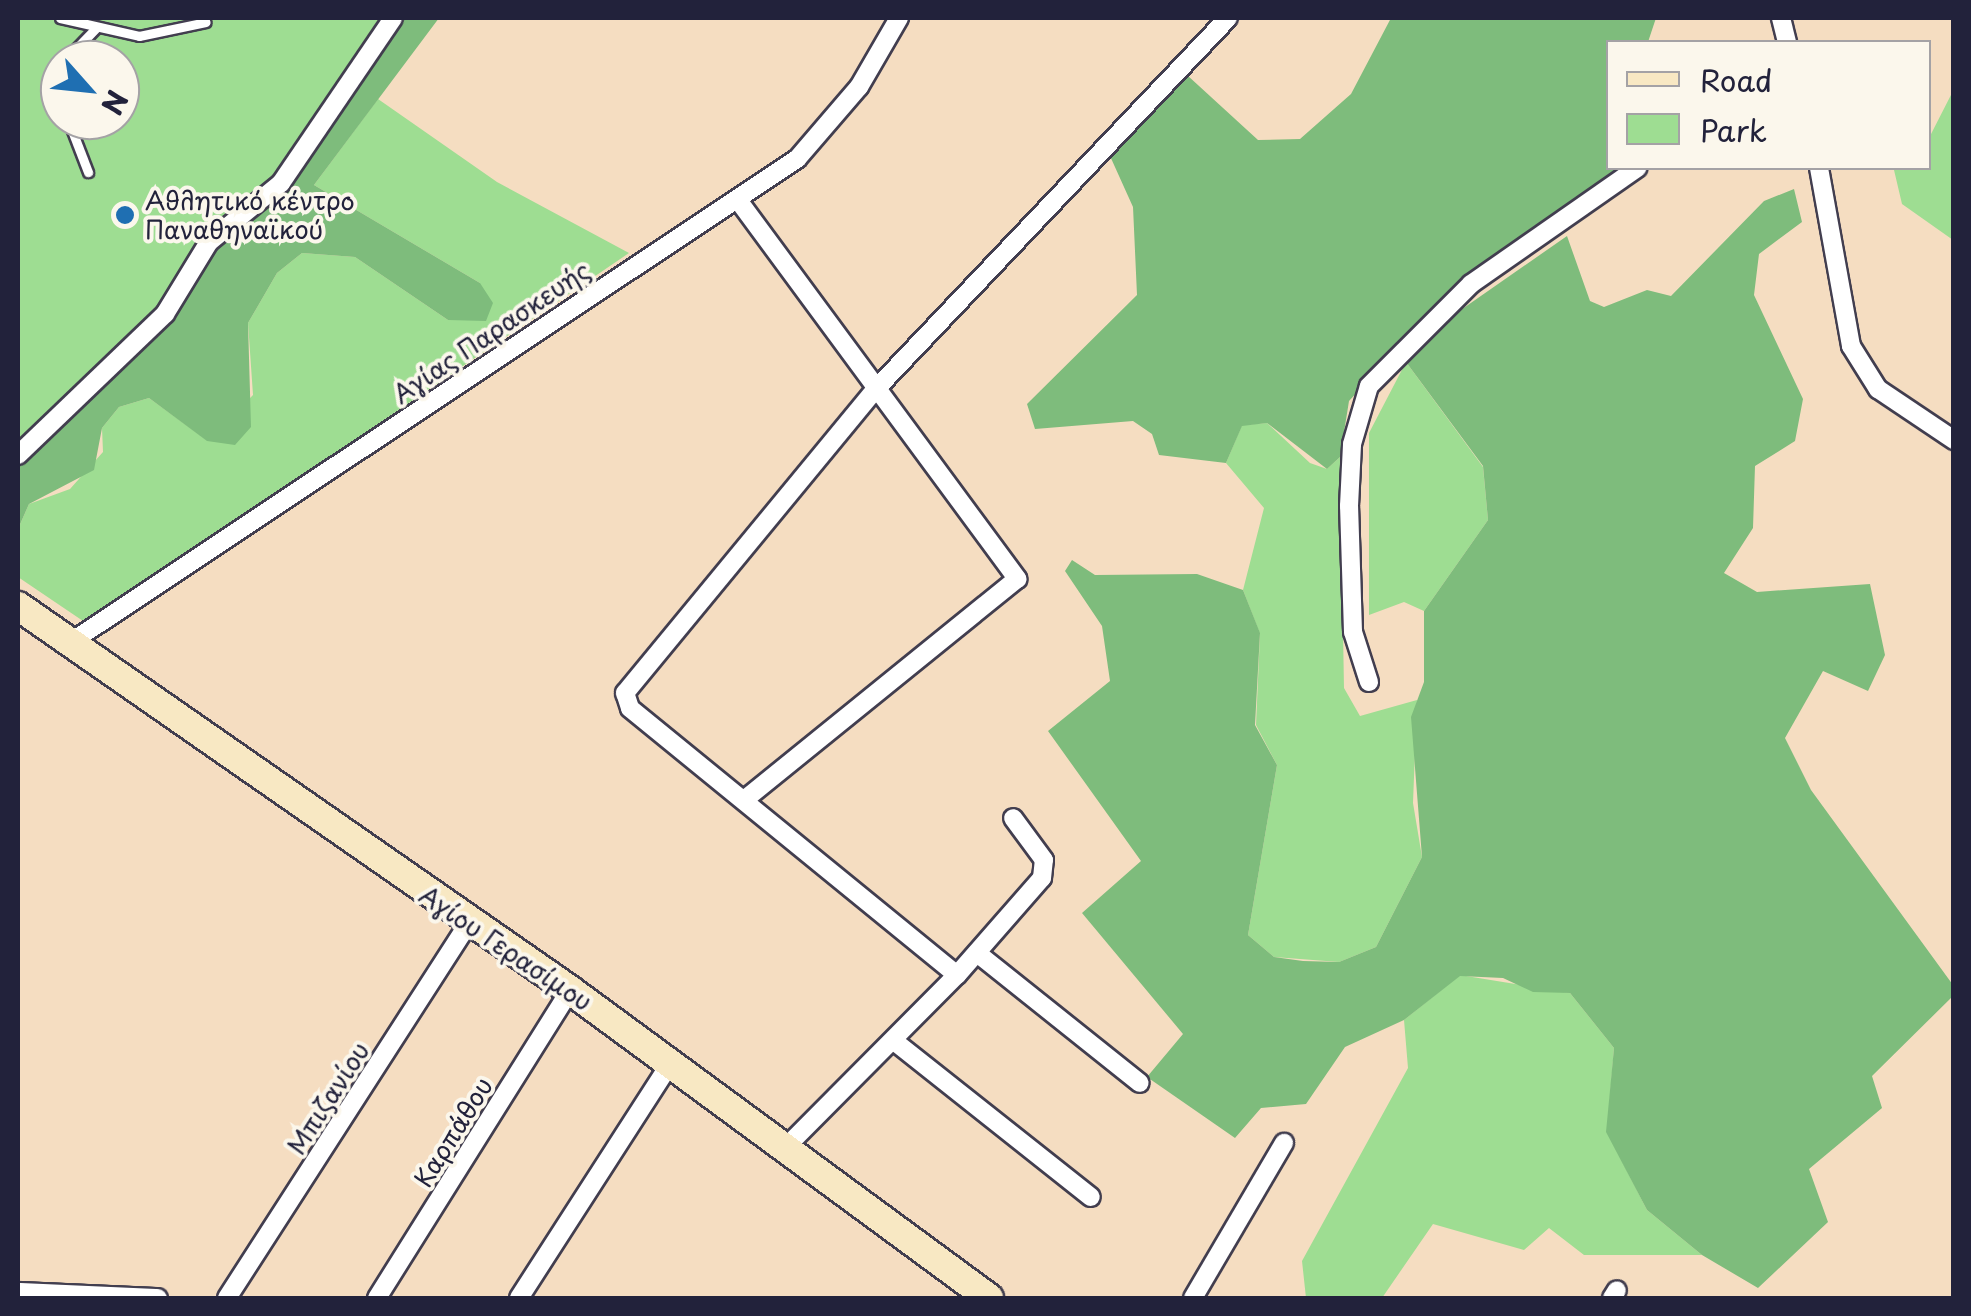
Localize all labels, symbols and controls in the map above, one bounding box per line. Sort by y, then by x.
north arrow [40,40,140,140]
legend [1606,40,1931,170]
text: Road [1700,57,1773,102]
text: N [91,83,140,123]
text: Park [1700,107,1767,152]
place label: Αθλητικό κέντρο Παναθηναϊκού [145,186,355,245]
marker: Αθλητικό κέντρο Παναθηναϊκού [114,204,136,226]
street label: Αγίας Παρασκευής [386,255,596,409]
street label: Αγίου Γερασίμου [414,879,598,1017]
street label: Μπιζανίου [281,1036,375,1160]
street label: Καρπάθου [408,1072,498,1192]

